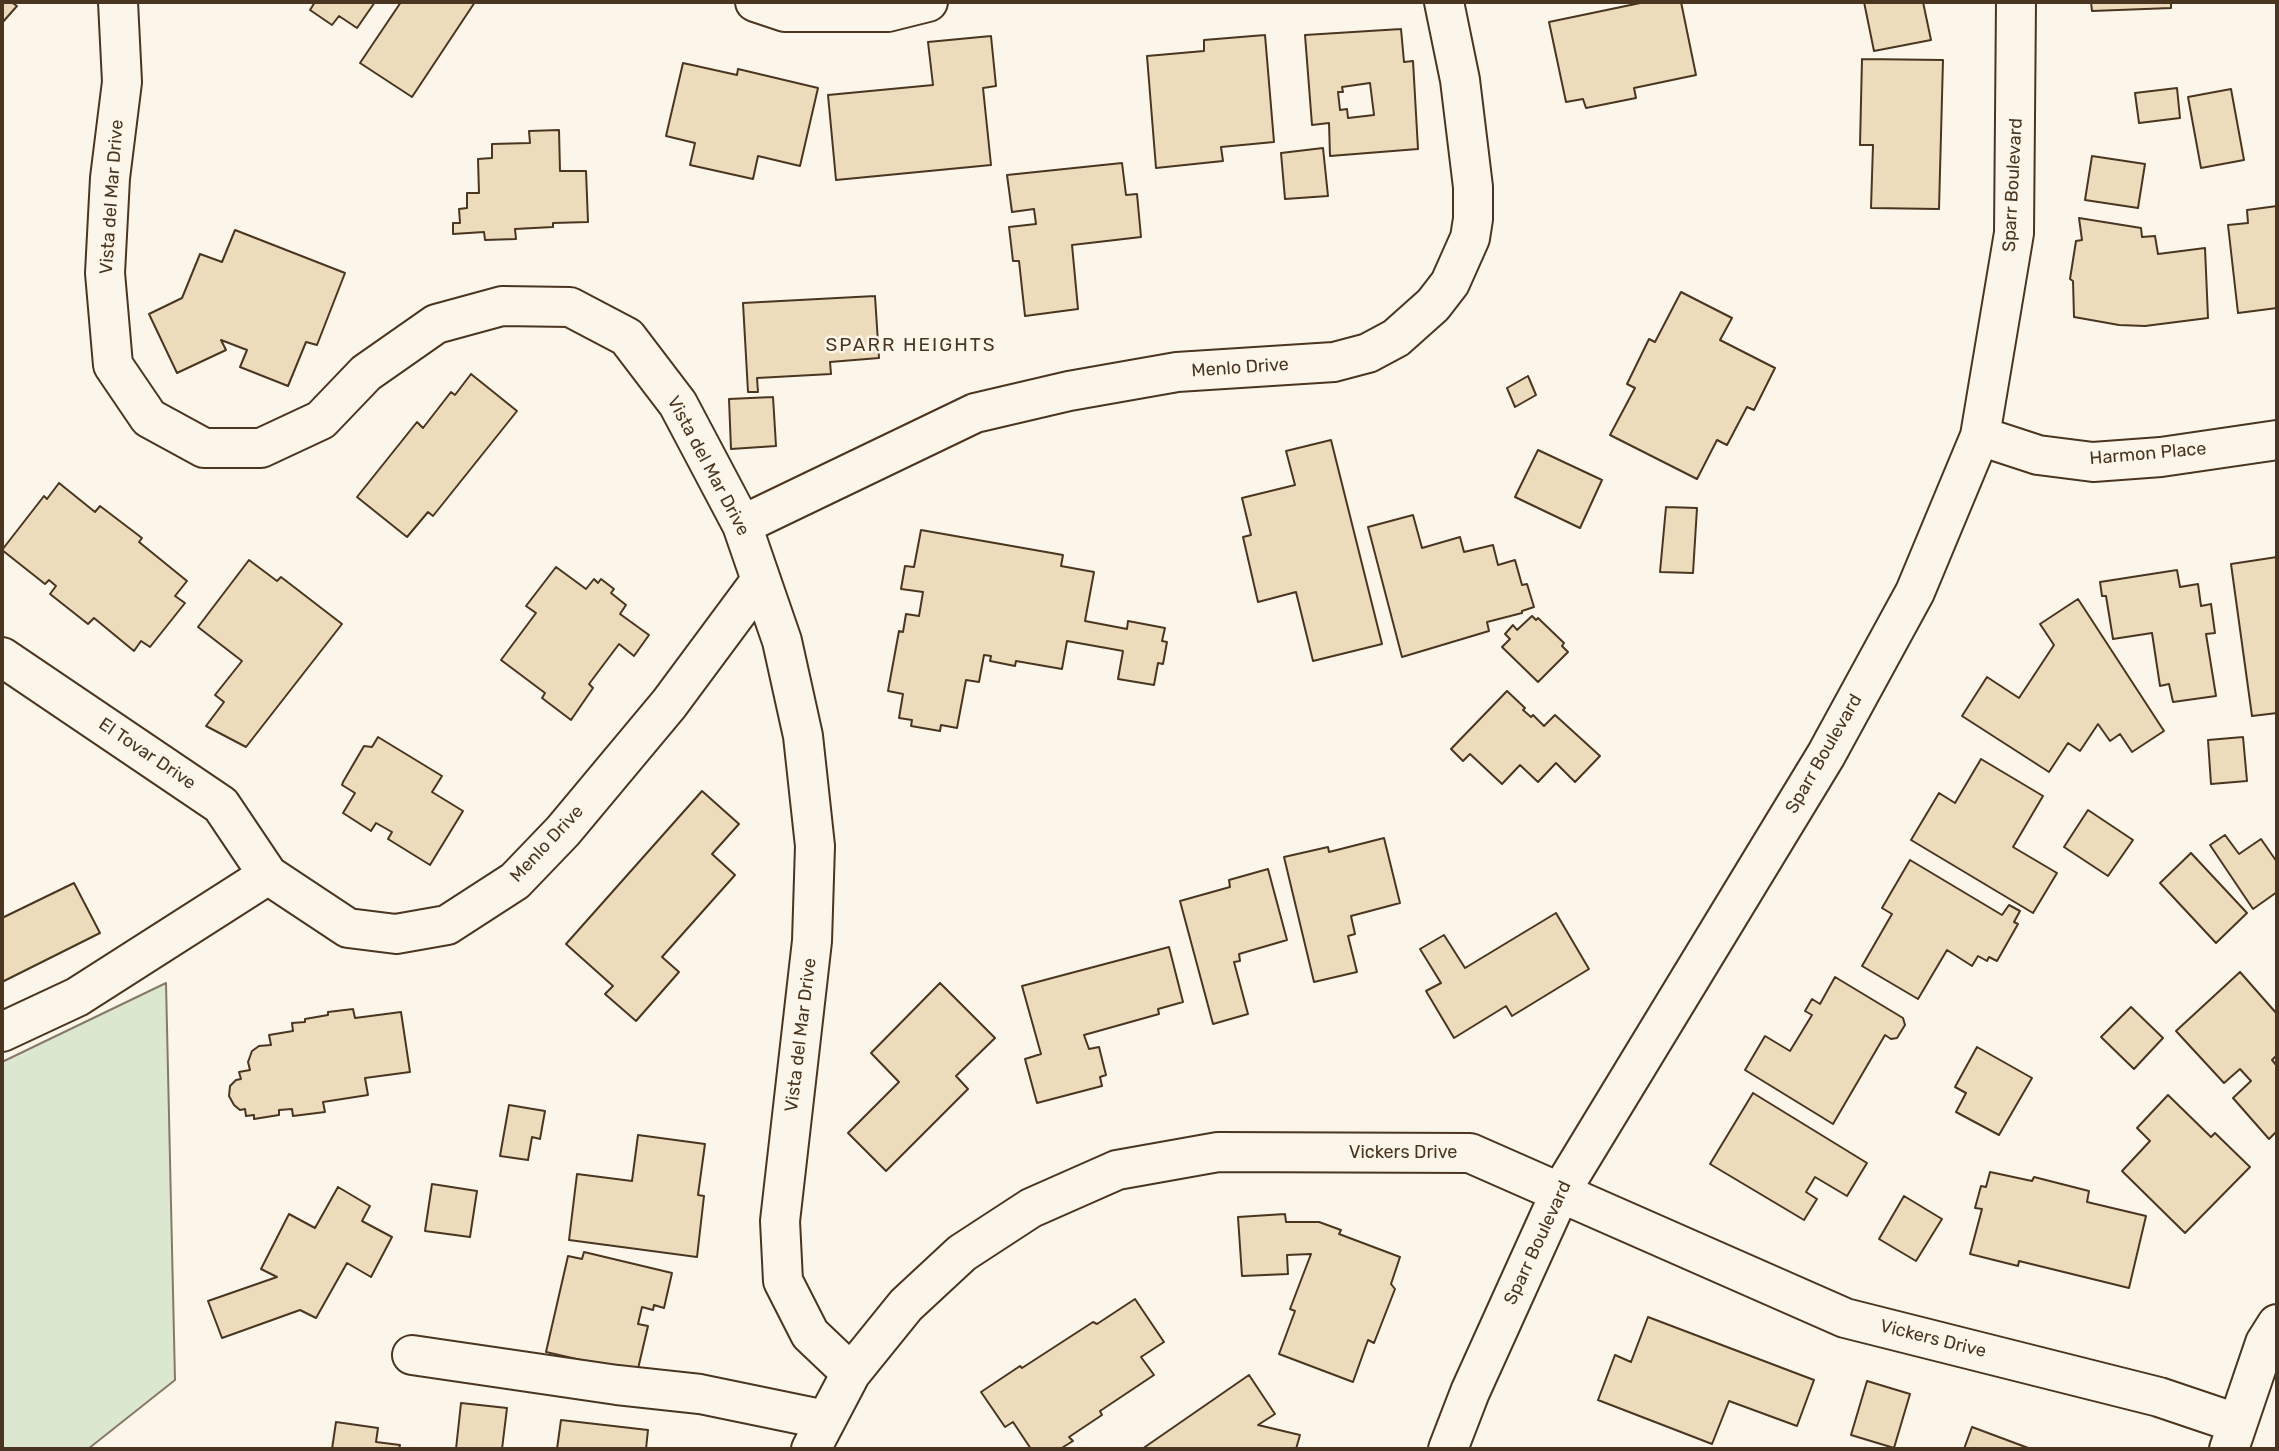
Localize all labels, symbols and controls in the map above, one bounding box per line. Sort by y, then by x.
street label: Sparr Boulevard [1999,117,2027,253]
street label: Vista del Mar Drive [96,119,128,275]
district label: SPARR HEIGHTS [827,335,995,357]
street label: Menlo Drive [1191,354,1289,382]
street label: Vista del Mar Drive [662,392,754,540]
street label: Harmon Place [2089,438,2207,470]
street label: Sparr Boulevard [1781,690,1867,818]
street label: El Tovar Drive [94,714,200,794]
street label: Menlo Drive [506,801,588,887]
street label: Vista del Mar Drive [781,957,821,1113]
street label: Vickers Drive [1349,1142,1457,1164]
street label: Sparr Boulevard [1500,1178,1576,1308]
street label: Vickers Drive [1878,1315,1988,1363]

